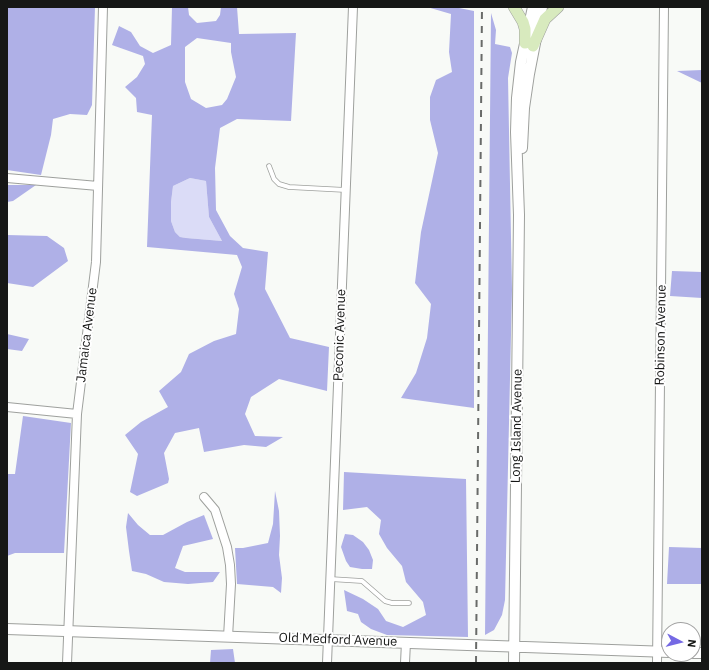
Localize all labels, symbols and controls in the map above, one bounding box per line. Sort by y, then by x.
street label: Robinson Avenue [652,284,670,386]
street label: Jamaica Avenue [73,287,101,383]
street label: Peconic Avenue [331,289,349,381]
street label: Long Island Avenue [508,369,526,483]
north arrow [661,622,701,662]
street label: Old Medford Avenue [278,630,398,650]
text: N [684,639,699,648]

